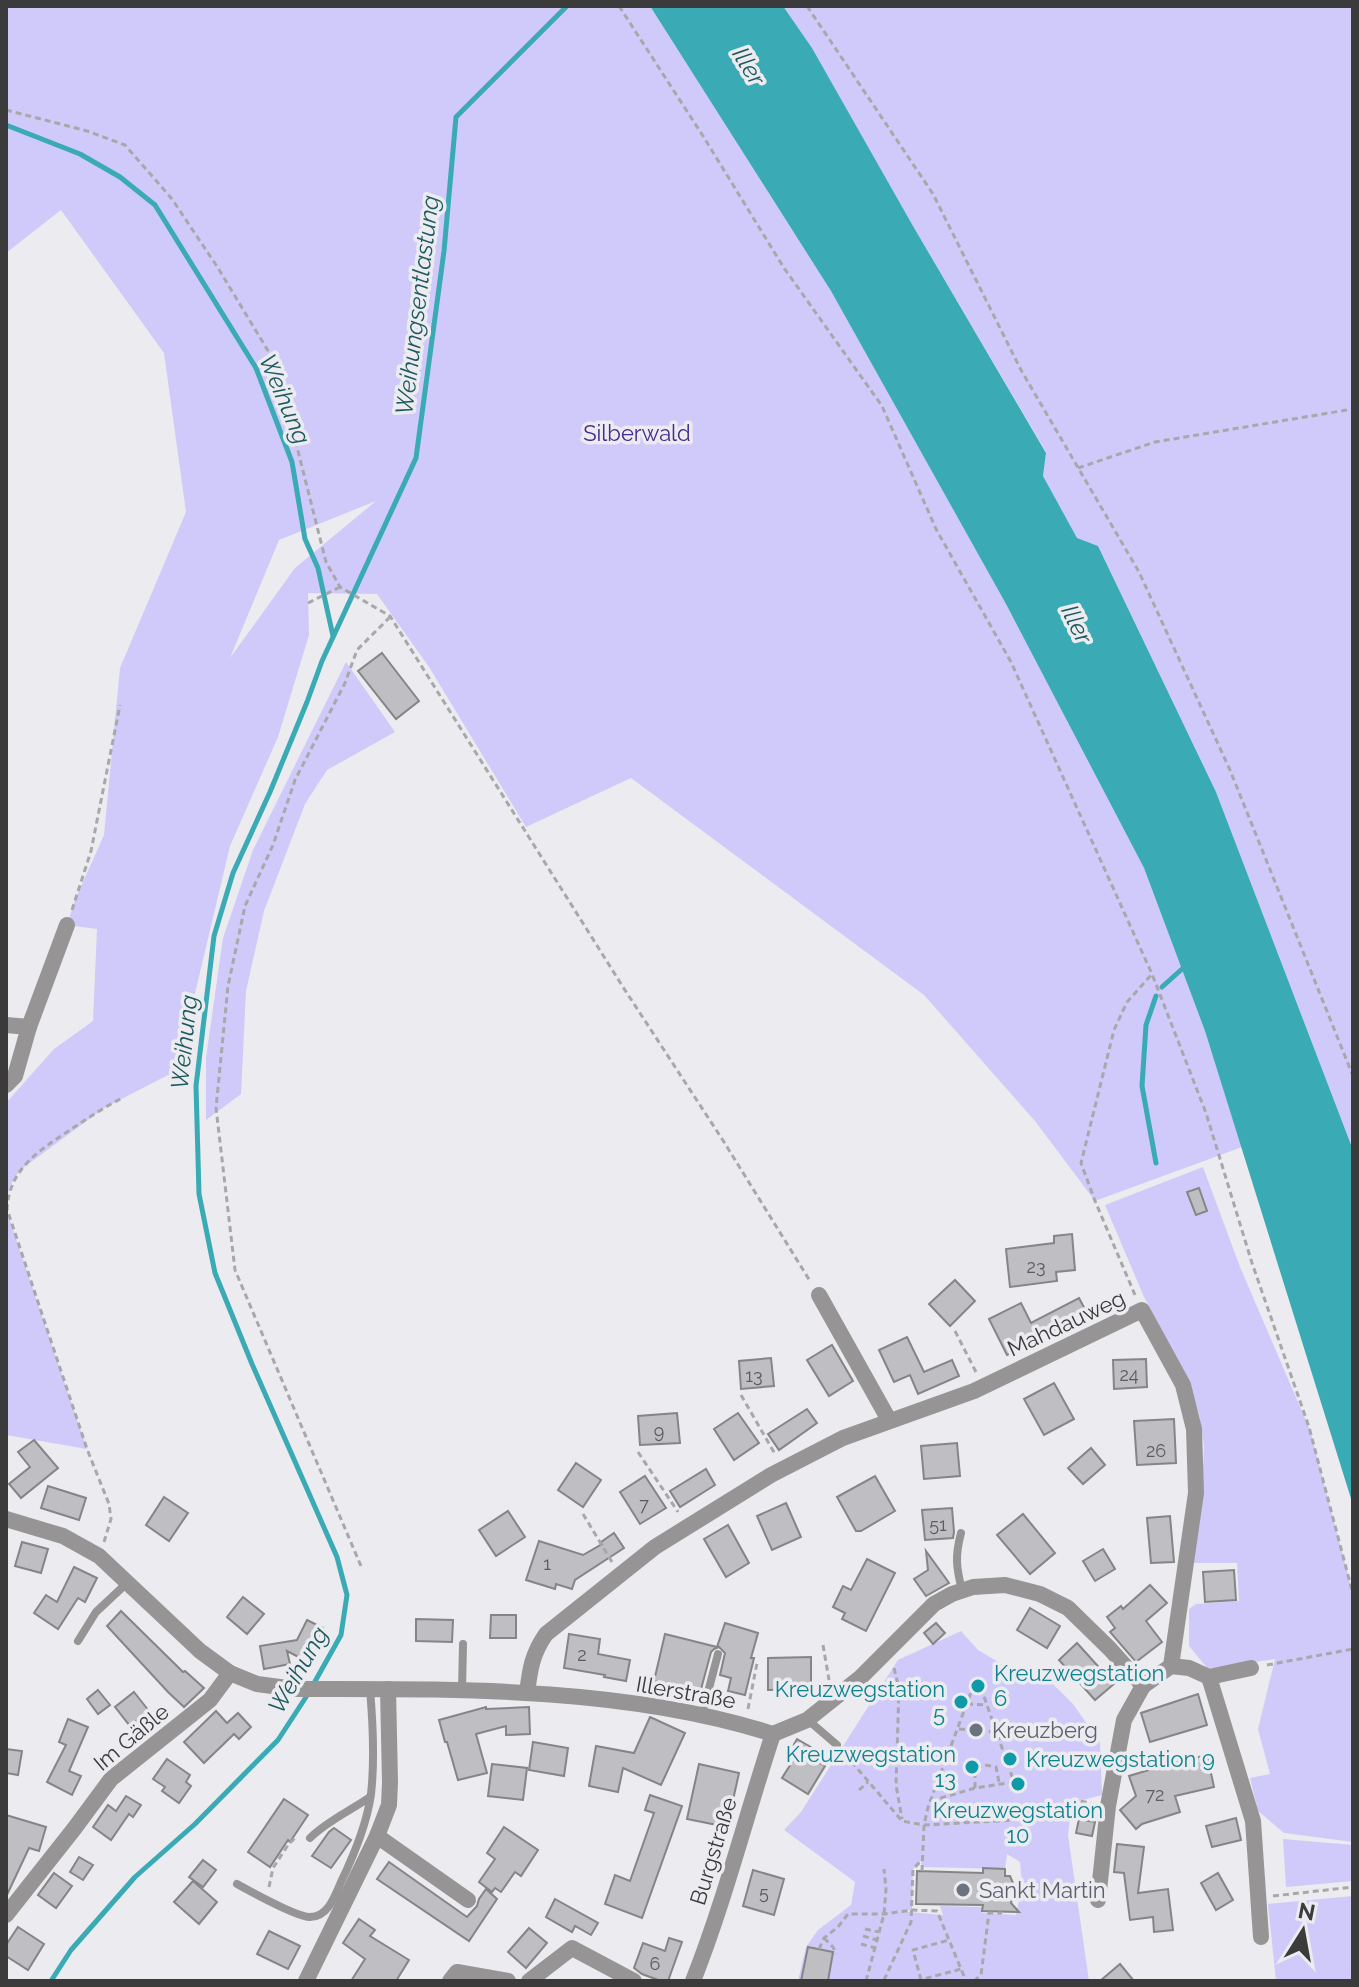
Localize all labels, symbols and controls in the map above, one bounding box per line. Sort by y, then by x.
water label: Iller [726,42,772,91]
water label: Weihungsentlastung [389,194,445,416]
water label: Weihung [253,350,317,448]
park label: Silberwald [583,420,691,446]
water label: Iller [1055,600,1099,649]
water label: Weihung [165,993,203,1091]
house number: 23 [1027,1256,1046,1277]
street label: Mahdauweg [1003,1284,1129,1362]
house number: 24 [1119,1364,1139,1385]
house number: 13 [745,1365,763,1386]
house number: 9 [654,1421,664,1442]
house number: 26 [1146,1440,1166,1461]
house number: 7 [639,1494,649,1515]
house number: 51 [929,1514,947,1535]
house number: 1 [543,1553,551,1574]
water label: Weihung [262,1622,334,1718]
house number: 2 [577,1644,587,1665]
place label: Kreuzwegstation 6 [994,1660,1164,1711]
street label: Illerstraße [634,1670,738,1714]
place label: Kreuzwegstation 5 [775,1676,945,1727]
marker: Kreuzwegstation 6 [969,1677,987,1695]
marker: Kreuzwegstation 5 [952,1693,970,1711]
street label: Im Gäßle [88,1698,174,1776]
place label: Kreuzberg [992,1717,1098,1743]
marker: Kreuzberg [967,1721,985,1739]
place label: Kreuzwegstation 13 [786,1741,956,1792]
place label: Kreuzwegstation 9 [1026,1746,1215,1772]
marker: Kreuzwegstation 9 [1001,1750,1019,1768]
marker: Kreuzwegstation 13 [963,1758,981,1776]
marker: Kreuzwegstation 10 [1009,1775,1027,1793]
house number: 72 [1145,1784,1165,1805]
street label: Burgstraße [684,1794,742,1908]
place label: Kreuzwegstation 10 [933,1797,1103,1848]
place label: Sankt Martin [979,1877,1106,1903]
marker: Sankt Martin [954,1881,972,1899]
house number: 5 [759,1882,769,1903]
north arrow [1263,1891,1343,1971]
text: N [1296,1897,1318,1926]
house number: 6 [650,1953,661,1974]

